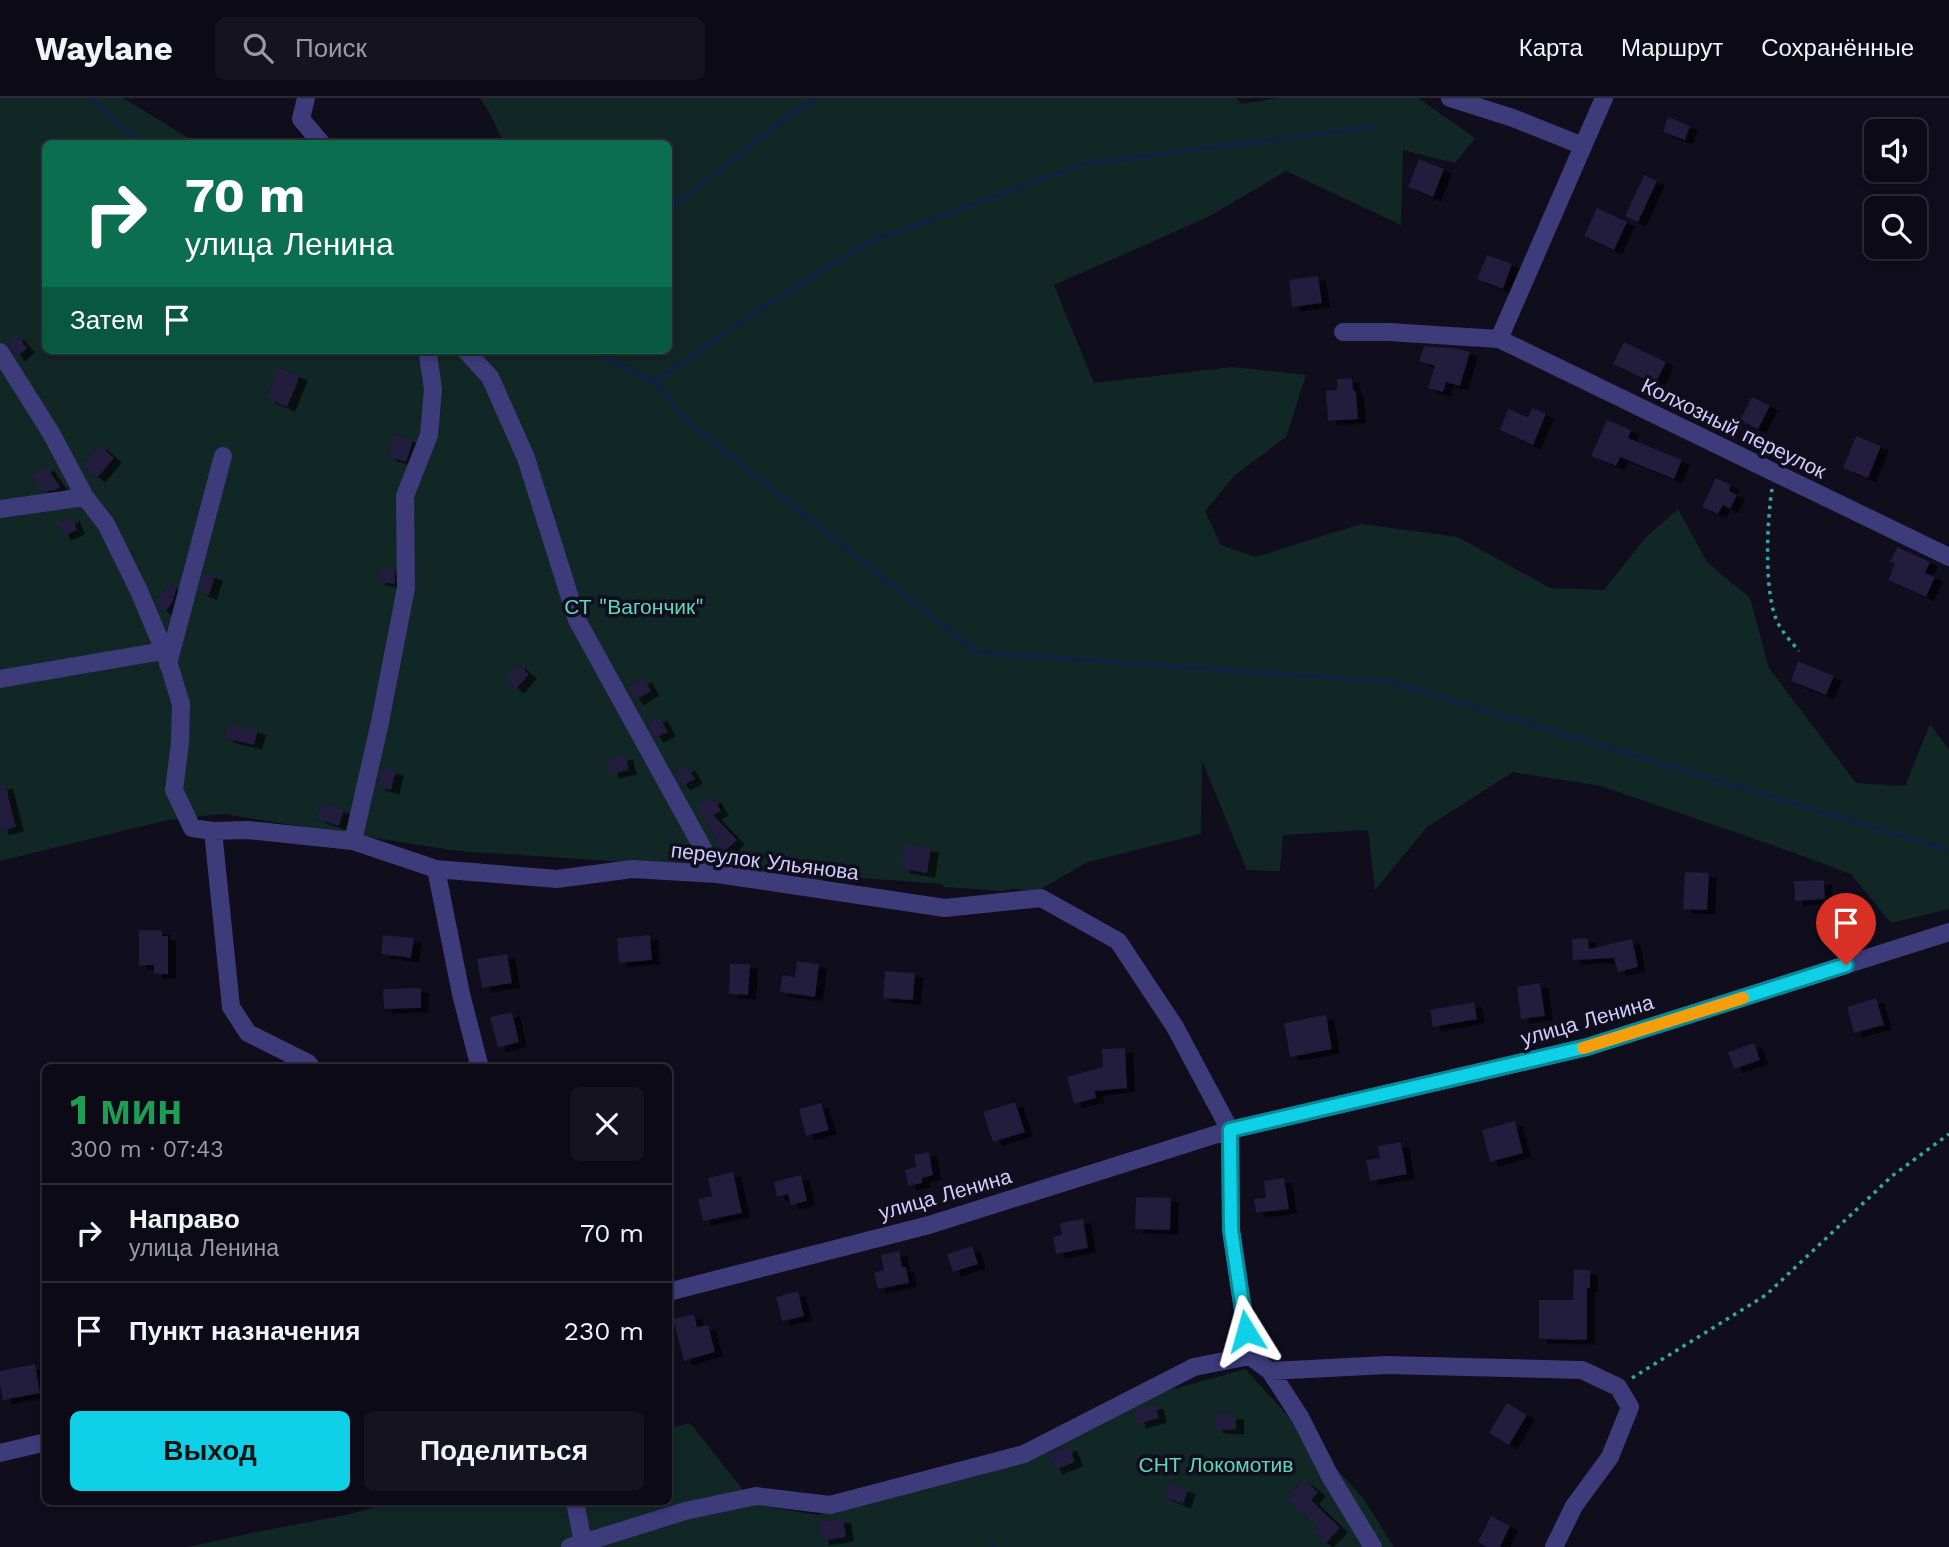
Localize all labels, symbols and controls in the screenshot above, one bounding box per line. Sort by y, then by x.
search box [215,17,705,80]
text: Waylane [35,29,173,68]
icon: search [239,29,277,67]
text: Поиск [295,33,367,63]
text: Карта [1519,34,1583,62]
text: Маршрут [1621,34,1723,62]
text: Сохранённые [1761,34,1914,62]
map controls [1864,119,1927,259]
button: sound [1864,119,1927,182]
text: 70 m [185,166,305,224]
icon: right [70,168,161,259]
button: search [1864,196,1927,259]
text: улица Ленина [185,225,394,263]
icon: arrive [158,301,196,339]
text: Затем [70,305,144,335]
street label: Колхозный переулок [1638,372,1831,484]
park label: СТ "Вагончик" [564,594,704,619]
street label: переулок Ульянова [670,837,861,885]
pin [1816,893,1876,965]
icon: arrive [1827,904,1865,942]
street label: улица Ленина [1518,989,1657,1051]
text: 1 мин [70,1085,182,1134]
button: close [570,1087,644,1161]
text: 300 m · 07:43 [70,1136,224,1163]
street label: улица Ленина [876,1163,1015,1225]
text: Направо [129,1204,240,1234]
icon: right [70,1214,108,1252]
text: 70 m [580,1218,644,1248]
text: улица Ленина [129,1235,279,1262]
position arrow [1209,1294,1283,1368]
icon: arrive [70,1312,108,1350]
text: Пункт назначения [129,1316,360,1346]
text: 230 m [564,1316,644,1346]
button: Выход [70,1411,350,1491]
button: Поделиться [364,1411,644,1491]
park label: СНТ Локомотив [1138,1452,1294,1477]

